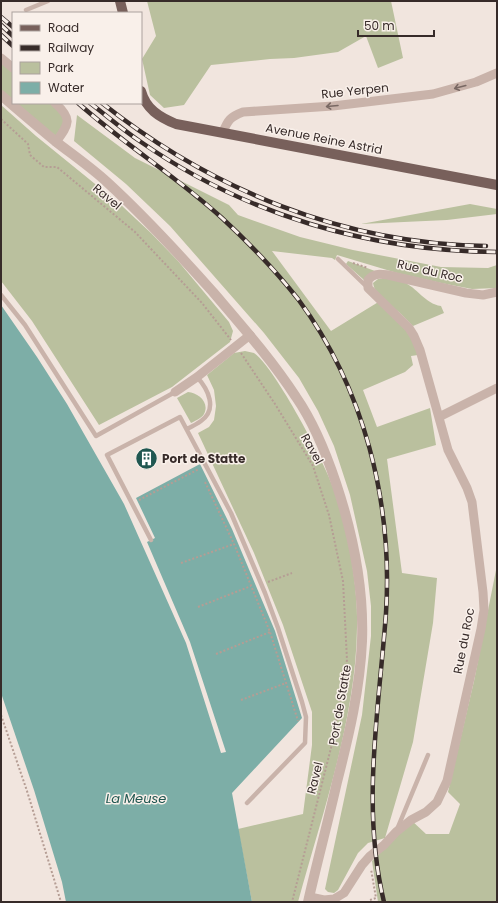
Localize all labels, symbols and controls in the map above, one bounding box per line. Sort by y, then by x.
legend [12,12,142,104]
scale bar [358,12,434,38]
text: 50 m [364,17,395,34]
text: Road [48,19,79,36]
text: Railway [48,39,94,56]
text: Park [48,59,75,76]
text: Water [48,79,85,96]
street label: Rue Yerpen [320,79,390,102]
one-way arrow [454,84,467,91]
one-way arrow [326,102,339,109]
street label: Avenue Reine Astrid [264,119,384,158]
street label: Ravel [89,180,125,214]
street label: Rue du Roc [396,255,465,286]
street label: Ravel [297,430,328,467]
building icon: Port de Statte [134,446,160,472]
place label: Port de Statte [162,450,246,467]
street label: Rue du Roc [449,606,478,675]
street label: Port de Statte [324,663,355,746]
street label: Ravel [302,760,327,796]
water label: La Meuse [106,789,166,808]

